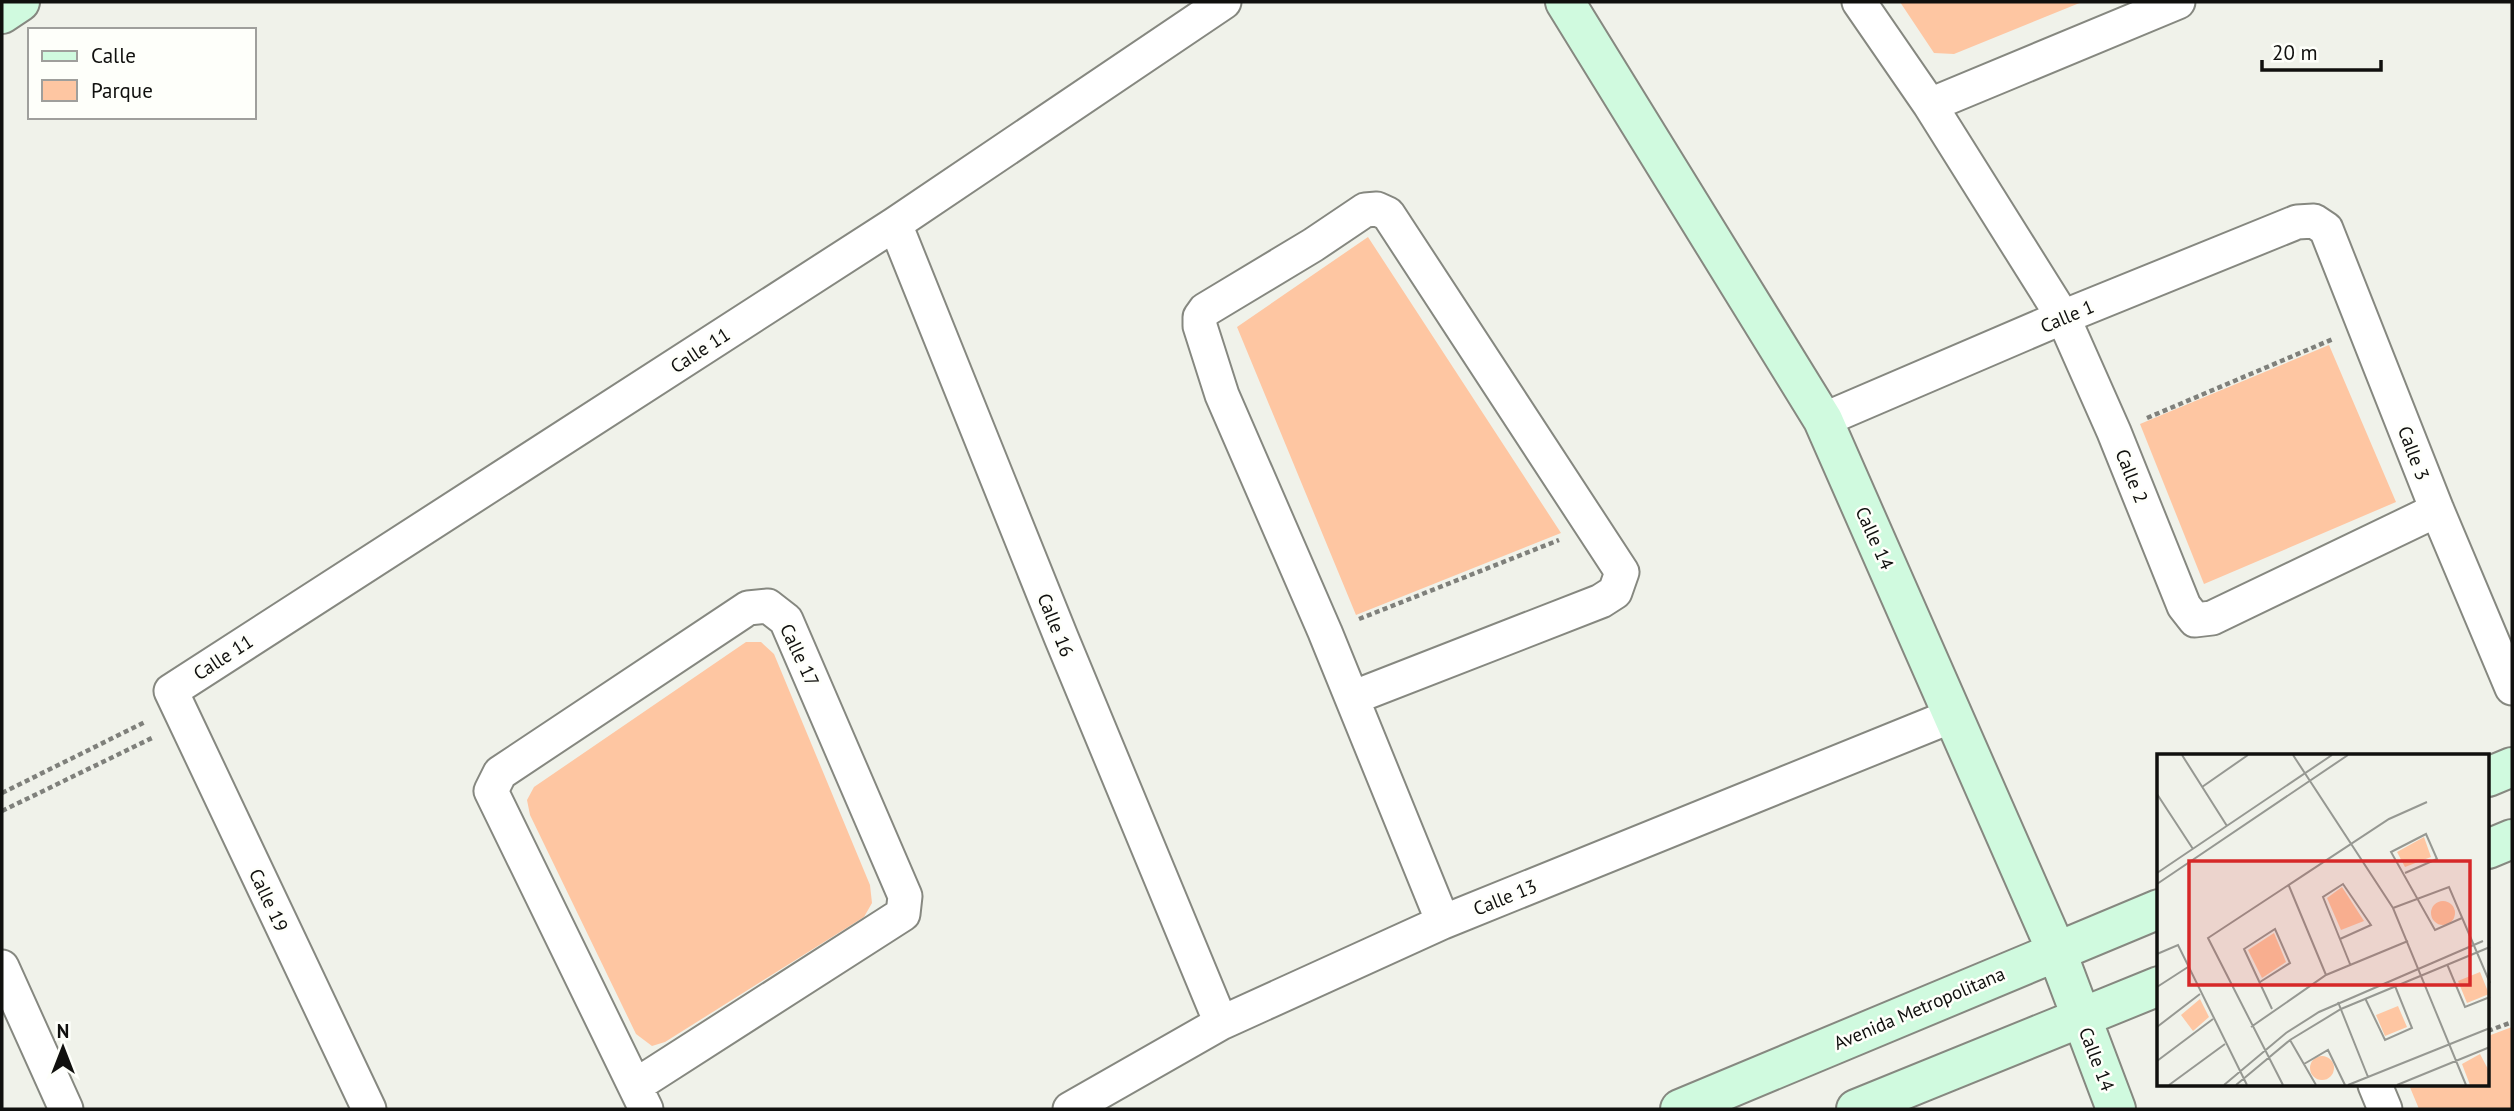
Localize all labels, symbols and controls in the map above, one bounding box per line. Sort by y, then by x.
legend [28,28,256,119]
scale bar [2262,28,2381,72]
text: 20 m [2272,39,2318,66]
text: Calle [91,42,136,69]
text: Parque [91,77,153,104]
street label: Calle 1 [2036,294,2098,338]
street label: Calle 11 [666,322,734,378]
street label: Calle 3 [2393,422,2435,484]
street label: Calle 2 [2110,445,2154,507]
street label: Calle 14 [1851,503,1899,573]
street label: Calle 16 [1032,590,1080,660]
street label: Calle 17 [775,620,825,690]
street label: Calle 11 [189,629,257,685]
inset map [2157,754,2490,1086]
street label: Calle 19 [244,865,294,935]
street label: Calle 13 [1470,873,1540,921]
street label: Avenida Metropolitana [1830,961,2008,1055]
north arrow [28,1013,98,1083]
text: N [57,1019,69,1043]
street label: Calle 14 [2074,1024,2120,1094]

